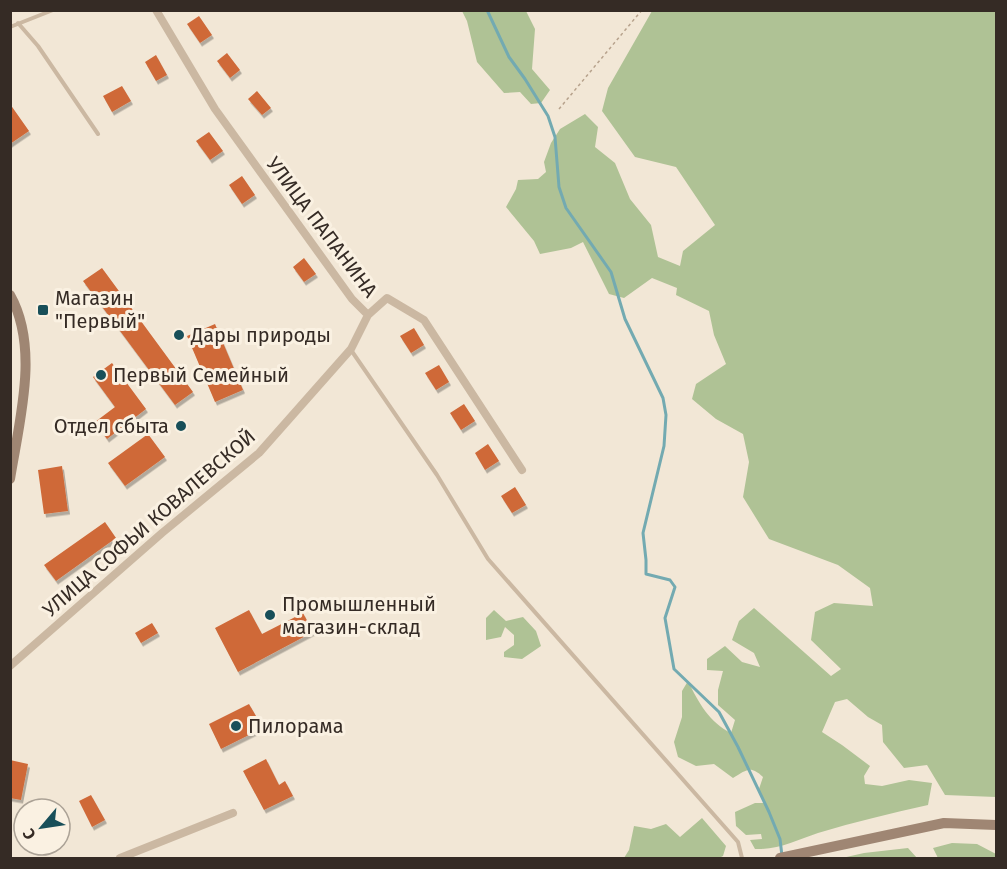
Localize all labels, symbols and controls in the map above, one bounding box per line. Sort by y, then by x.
street label: УЛИЦА ПАПАНИНА [261,152,383,302]
place label: Магазин "Первый" [55,286,145,333]
marker: Магазин "Первый" [36,303,50,317]
place label: Дары природы [190,323,331,347]
marker: Дары природы [172,328,186,342]
place label: Первый Семейный [113,363,289,387]
marker: Первый Семейный [94,368,108,382]
place label: Отдел сбыта [54,414,169,438]
marker: Отдел сбыта [174,419,188,433]
street label: УЛИЦА СОФЬИ КОВАЛЕВСКОЙ [38,424,260,622]
place label: Промышленный магазин-склад [282,592,436,639]
marker: Промышленный магазин-склад [263,608,277,622]
place label: Пилорама [248,714,344,738]
marker: Пилорама [229,719,243,733]
north arrow [12,797,72,857]
text: С [18,825,40,843]

